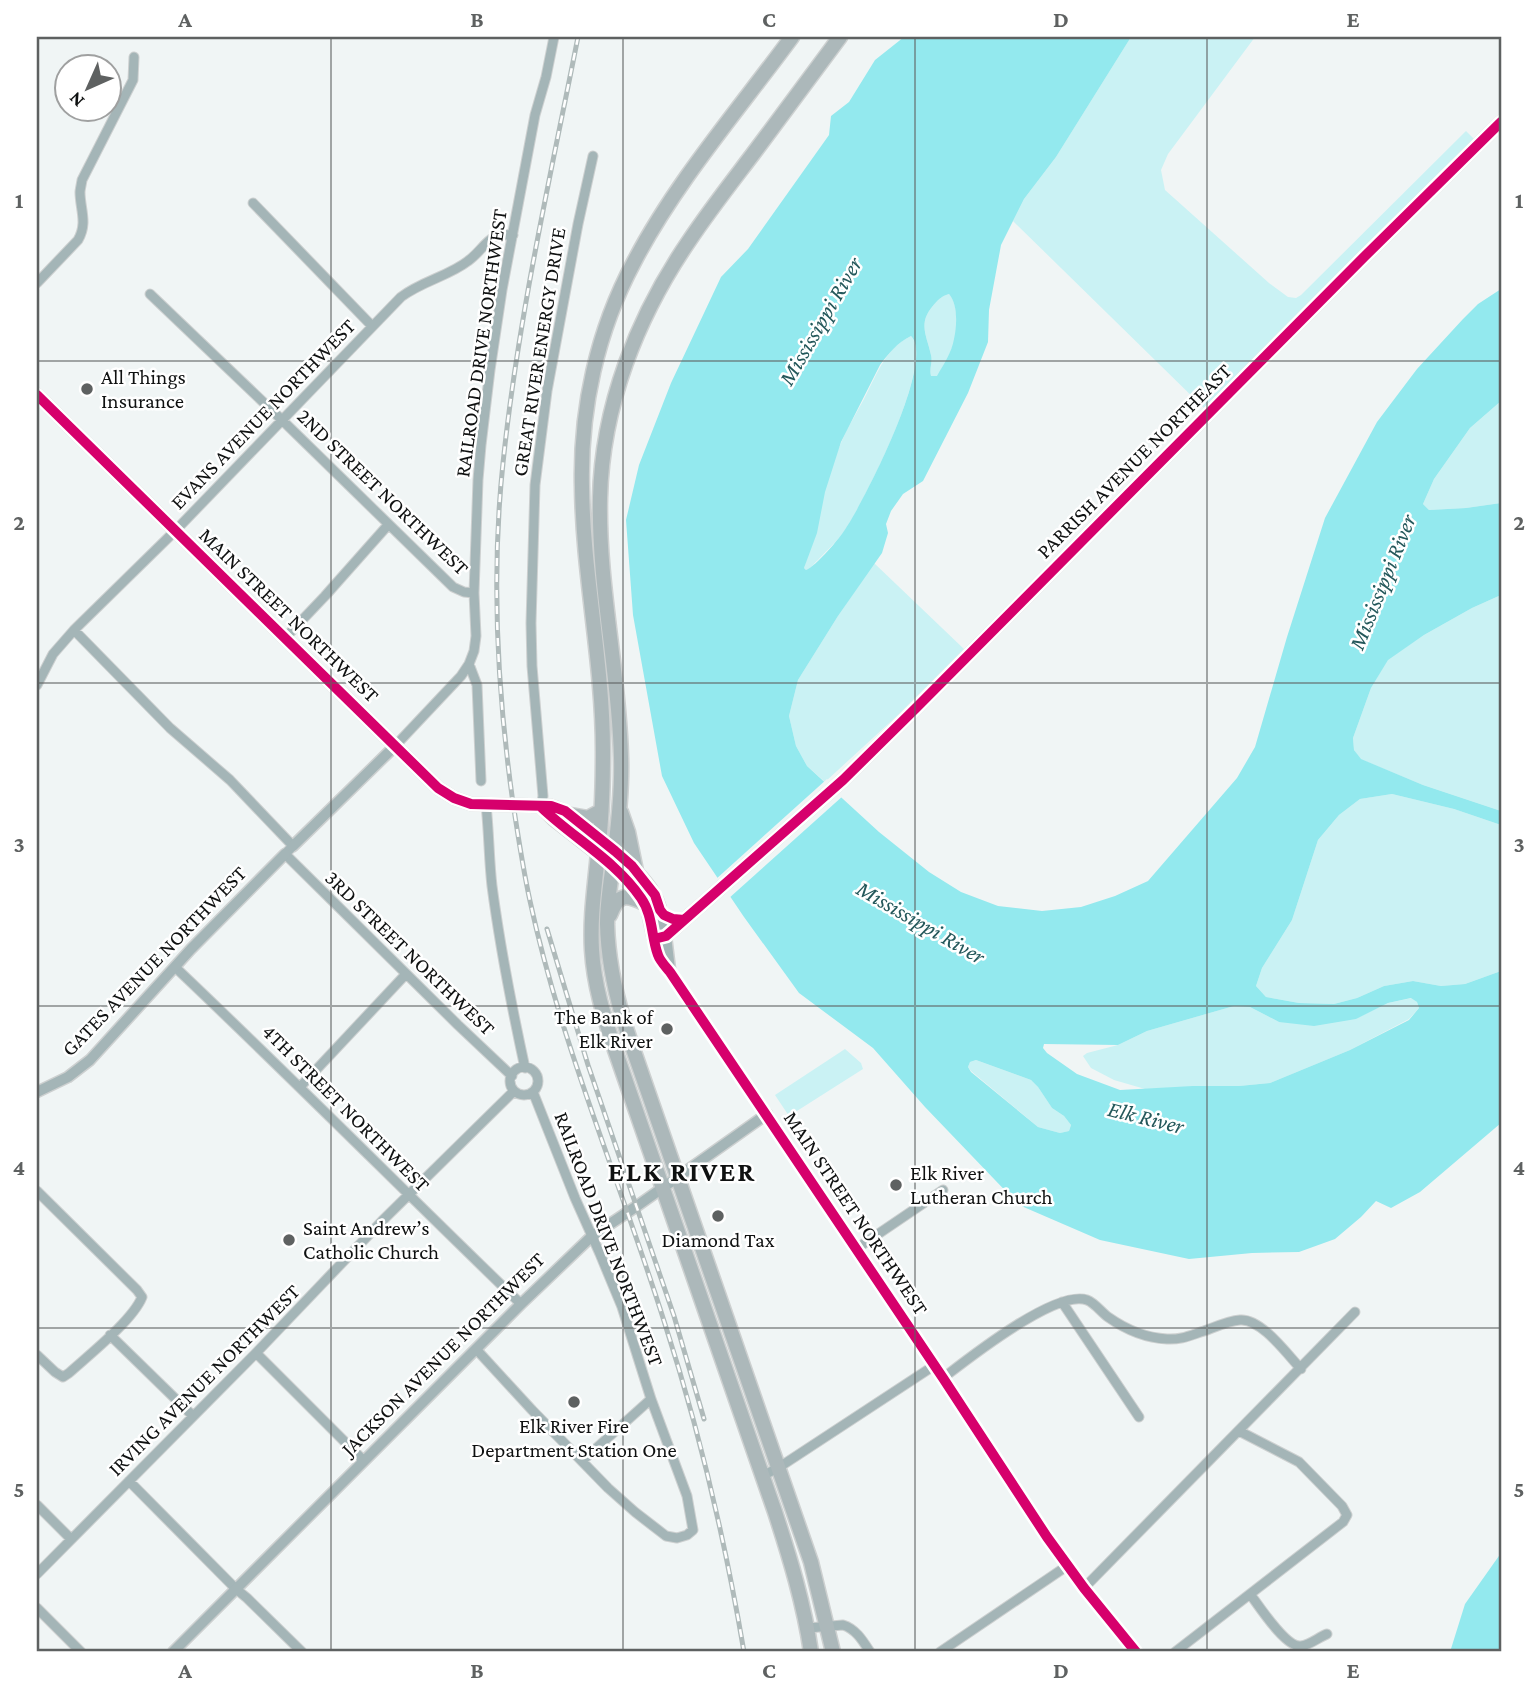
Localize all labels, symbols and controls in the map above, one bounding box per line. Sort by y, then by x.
text: A [177,6,192,32]
text: B [470,6,484,32]
text: C [762,6,776,32]
text: D [1053,6,1069,32]
text: E [1346,6,1360,32]
north arrow [52,52,122,122]
text: N [64,88,88,112]
text: 1 [15,187,24,213]
text: 1 [1515,187,1524,213]
street label: RAILROAD DRIVE NORTHWEST [450,207,512,479]
street label: GREAT RIVER ENERGY DRIVE [507,226,571,478]
water label: Mississippi River [772,251,868,391]
street label: EVANS AVENUE NORTHWEST [166,313,361,514]
street label: PARRISH AVENUE NORTHEAST [1032,358,1237,563]
place label: All Things Insurance [101,365,186,413]
marker: All Things Insurance [79,381,95,397]
street label: 2ND STREET NORTHWEST [292,404,474,580]
text: 2 [13,509,25,535]
text: 2 [1513,509,1525,535]
water label: Mississippi River [1343,510,1421,654]
street label: MAIN STREET NORTHWEST [194,523,384,708]
text: 3 [13,831,25,857]
text: 3 [1513,831,1525,857]
street label: GATES AVENUE NORTHWEST [57,861,252,1061]
street label: 3RD STREET NORTHWEST [320,866,500,1041]
water label: Mississippi River [851,874,991,970]
place label: The Bank of Elk River [554,1005,655,1053]
street label: 4TH STREET NORTHWEST [257,1019,435,1197]
marker: The Bank of Elk River [659,1021,675,1037]
water label: Elk River [1105,1095,1188,1139]
street label: MAIN STREET NORTHWEST [779,1107,934,1320]
street label: RAILROAD DRIVE NORTHWEST [549,1108,669,1370]
text: 4 [13,1154,25,1180]
text: 4 [1513,1154,1525,1180]
district label: ELK RIVER [608,1156,756,1187]
place label: Elk River Lutheran Church [910,1161,1053,1209]
marker: Elk River Lutheran Church [888,1177,904,1193]
marker: Diamond Tax [710,1208,726,1224]
place label: Saint Andrew’s Catholic Church [303,1216,439,1264]
place label: Diamond Tax [661,1228,775,1252]
marker: Saint Andrew’s Catholic Church [281,1232,297,1248]
street label: JACKSON AVENUE NORTHWEST [335,1247,550,1462]
street label: IRVING AVENUE NORTHWEST [103,1279,305,1481]
marker: Elk River Fire Department Station One [566,1394,582,1410]
place label: Elk River Fire Department Station One [471,1414,677,1462]
text: 5 [13,1476,25,1502]
text: 5 [1513,1476,1525,1502]
text: A [177,1657,192,1683]
text: B [470,1657,484,1683]
text: C [762,1657,776,1683]
text: D [1053,1657,1069,1683]
text: E [1346,1657,1360,1683]

